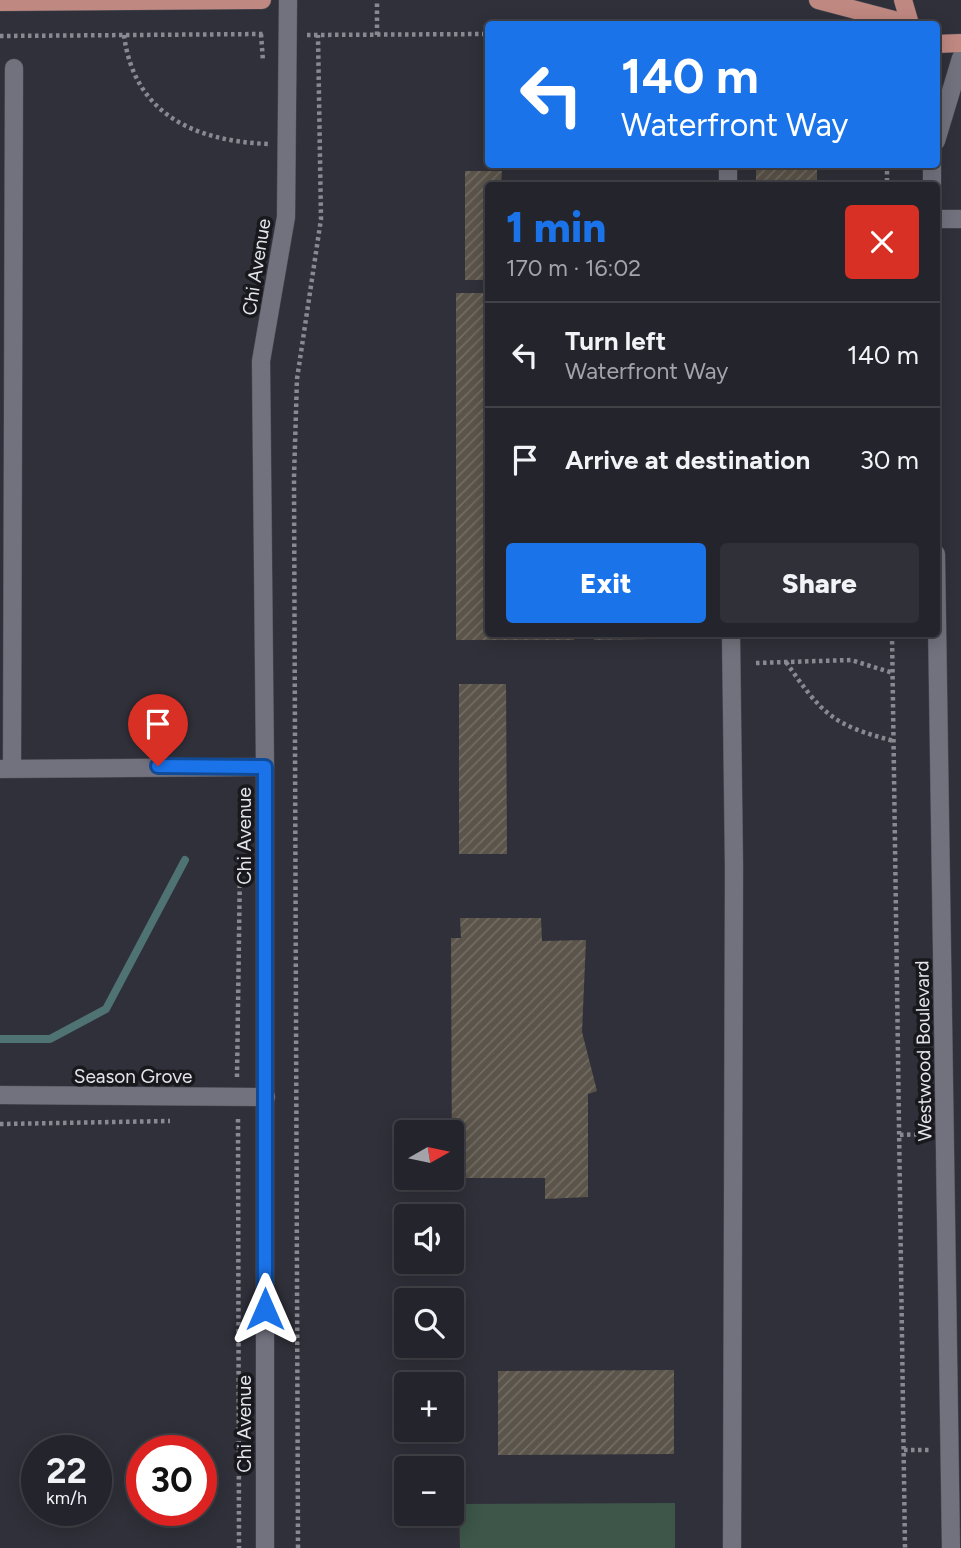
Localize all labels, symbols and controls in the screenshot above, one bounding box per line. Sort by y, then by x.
text: 140 m [621,46,759,105]
icon: left [506,49,597,140]
text: Waterfront Way [621,106,848,144]
text: 1 min [506,202,606,253]
button: close [845,205,919,279]
street label: Chi Avenue [237,217,275,317]
text: 170 m · 16:02 [506,254,641,282]
text: Turn left [565,325,666,357]
icon: left [506,336,544,374]
text: 140 m [847,339,919,371]
text: Waterfront Way [565,357,728,385]
icon: arrive [506,441,544,479]
text: Arrive at destination [565,444,810,476]
text: 30 m [860,444,919,476]
button: Exit [506,543,706,623]
button: Share [720,543,919,623]
pin [128,694,188,766]
icon: arrive [139,705,177,743]
street label: Chi Avenue [233,787,256,885]
street label: Westwood Boulevard [910,960,937,1142]
street label: Season Grove [74,1065,192,1088]
north arrow [394,1120,464,1190]
map controls [394,1120,464,1526]
button: sound [394,1204,464,1274]
position arrow [228,1272,302,1346]
button: search [394,1288,464,1358]
button: + [394,1372,464,1442]
street label: Chi Avenue [233,1375,256,1473]
speed limit sign: 30 [126,1435,217,1526]
text: 22 [46,1450,87,1492]
button: − [394,1456,464,1526]
text: km/h [46,1487,87,1509]

